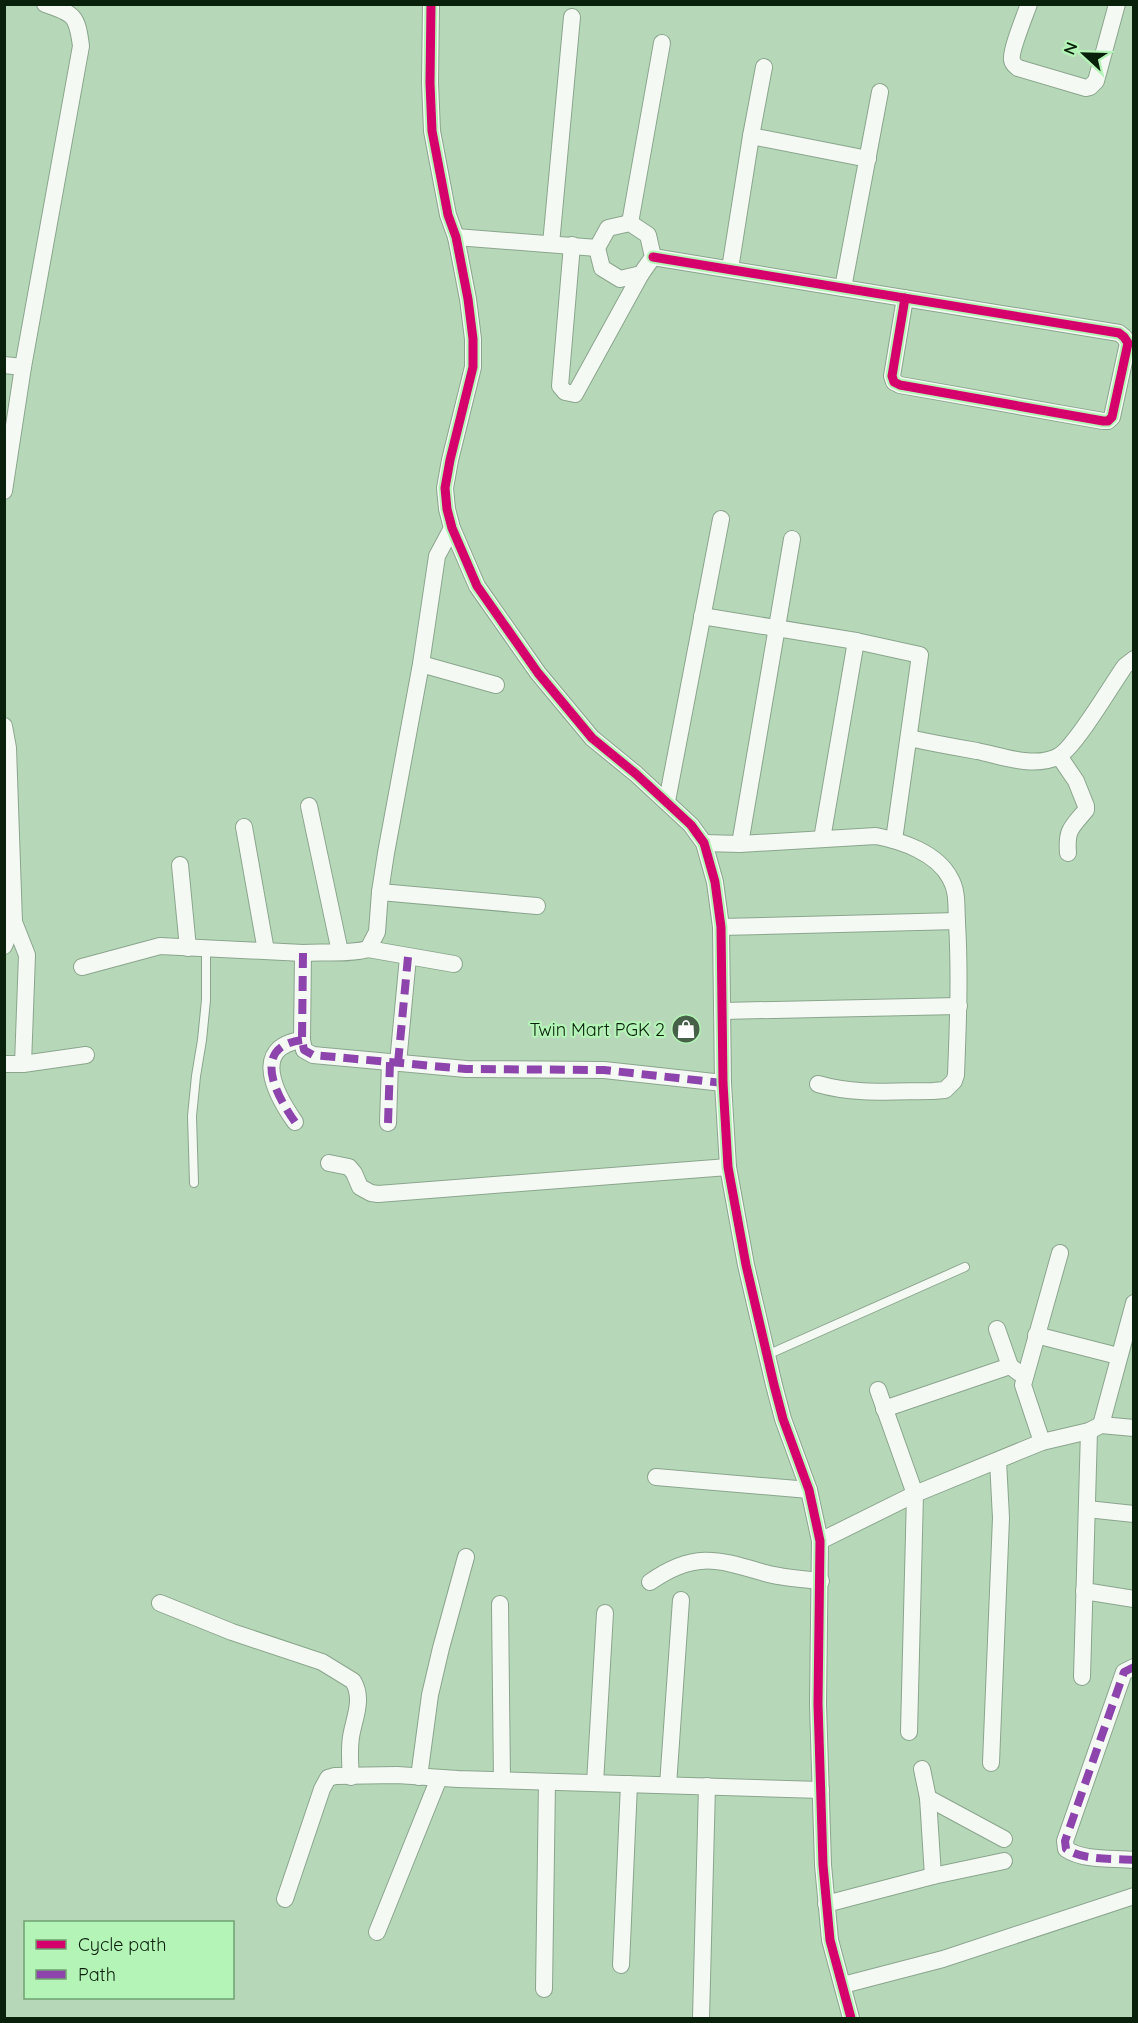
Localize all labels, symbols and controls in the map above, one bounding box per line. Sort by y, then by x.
north arrow [1054,24,1114,84]
text: N [1059,39,1082,58]
shop icon: Twin Mart PGK 2 [670,1013,702,1045]
place label: Twin Mart PGK 2 [530,1018,665,1041]
legend [24,1921,234,1999]
text: Cycle path [78,1933,166,1956]
text: Path [78,1963,116,1986]

